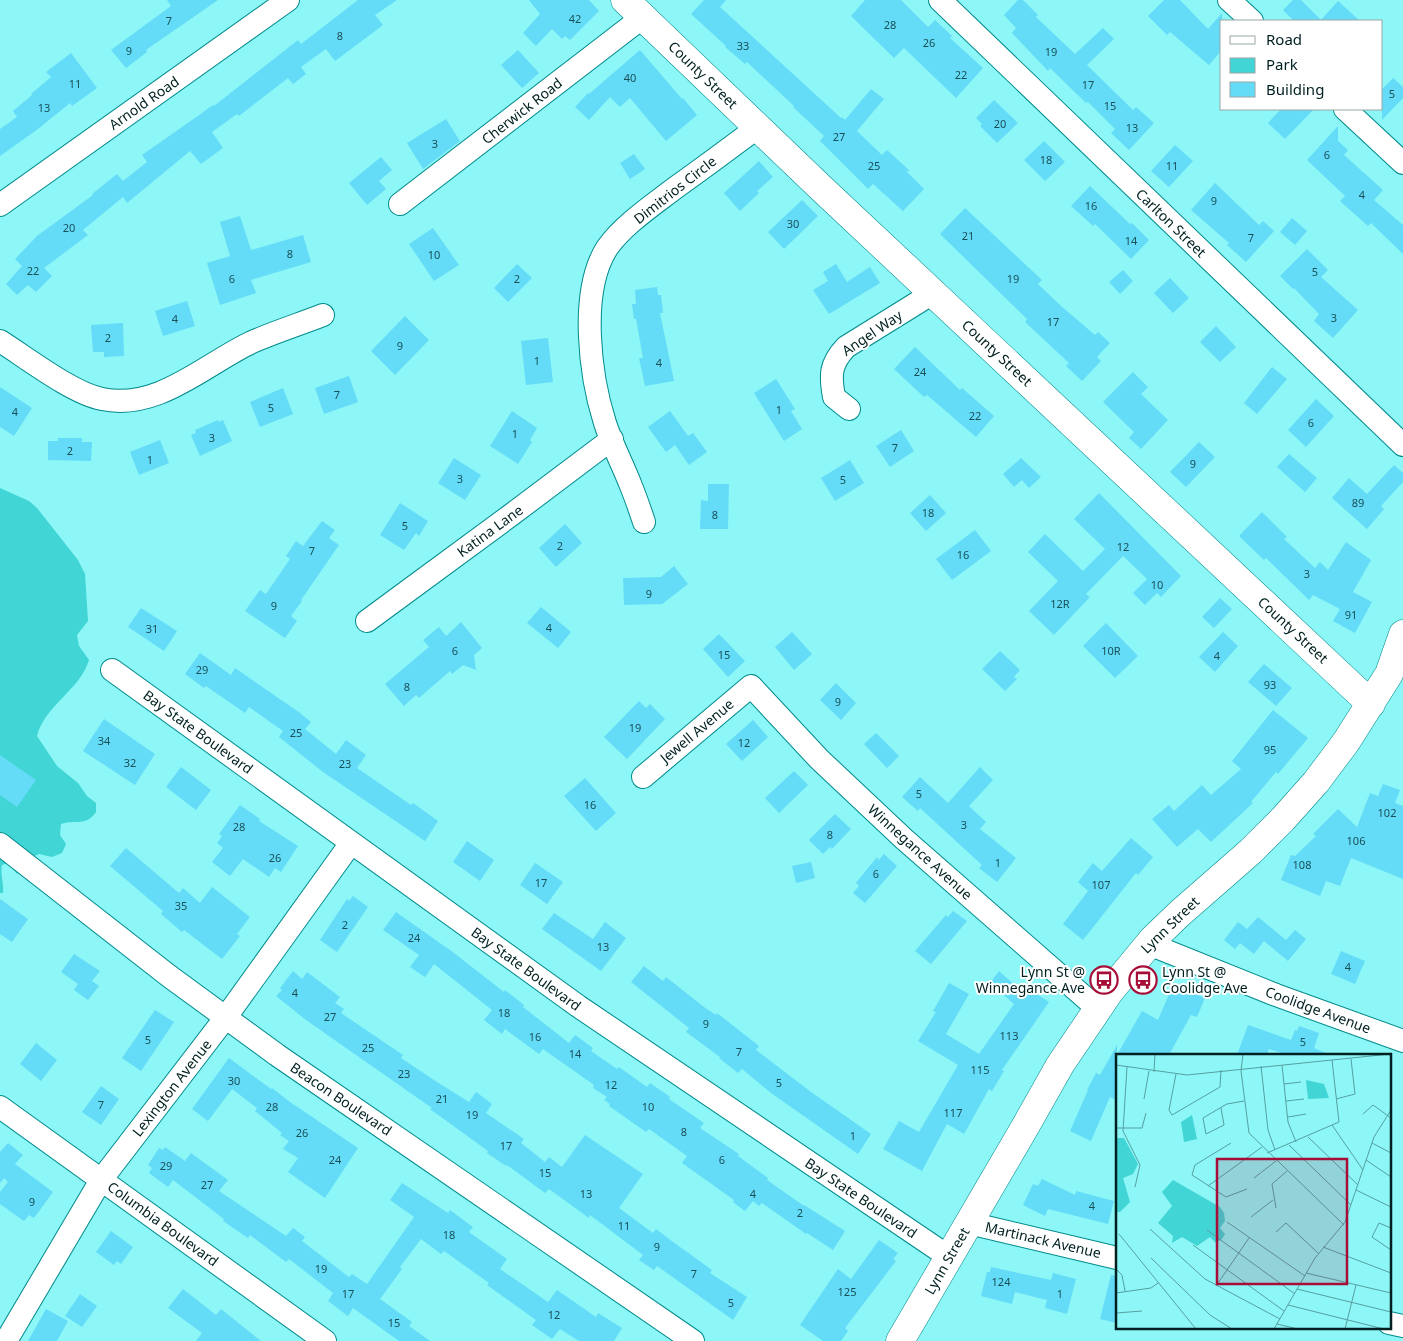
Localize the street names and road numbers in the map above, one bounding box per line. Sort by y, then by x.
street label: County Street [665,37,742,113]
street label: Arnold Road [105,71,182,134]
street label: Cherwick Road [478,73,566,148]
street label: Dimitrios Circle [629,151,720,228]
street label: Carlton Street [1132,184,1211,261]
street label: Angel Way [838,305,906,360]
street label: County Street [958,315,1037,390]
street label: Katina Lane [453,500,527,561]
street label: County Street [1254,592,1333,667]
street label: Bay State Boulevard [140,685,257,778]
street label: Jewell Avenue [654,694,737,768]
street label: Winnegance Avenue [864,800,977,904]
street label: Lynn Street [1136,892,1203,957]
street label: Bay State Boulevard [468,922,585,1015]
street label: Coolidge Avenue [1263,982,1374,1037]
street label: Lexington Avenue [128,1035,216,1140]
street label: Beacon Boulevard [287,1057,396,1140]
street label: Bay State Boulevard [801,1153,921,1242]
street label: Columbia Boulevard [104,1177,223,1270]
street label: Martinack Avenue [983,1217,1103,1262]
street label: Lynn Street [920,1224,973,1298]

